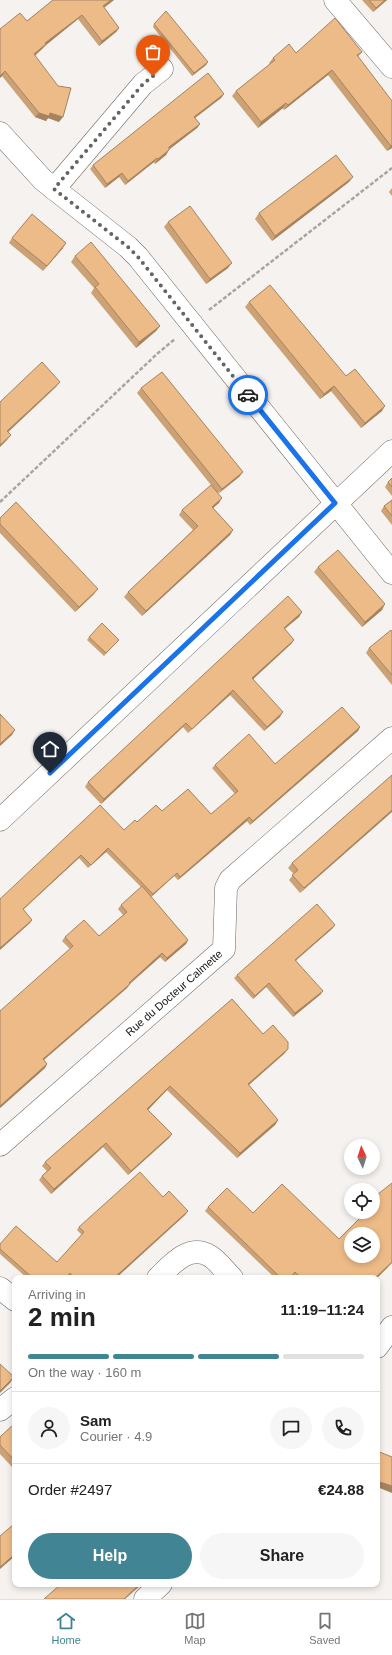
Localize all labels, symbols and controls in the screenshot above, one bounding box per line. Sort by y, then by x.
pin [136,35,170,76]
icon: bag [142,41,164,63]
courier [228,375,268,415]
icon: car [237,384,259,406]
pin [33,732,67,773]
icon: home [39,738,61,760]
street label: Rue du Docteur Calmette [123,947,225,1038]
north arrow [344,1139,380,1175]
map controls [344,1139,380,1263]
button: locate [344,1183,380,1219]
button: layers [344,1227,380,1263]
text: Arriving in [28,1287,86,1302]
text: 11:19–11:24 [281,1301,364,1318]
text: 2 min [28,1302,96,1332]
text: On the way · 160 m [28,1365,141,1380]
button: person [28,1407,70,1449]
button: chat [270,1407,312,1449]
button: phone [322,1407,364,1449]
text: Sam [80,1412,112,1429]
text: Courier · 4.9 [80,1429,152,1444]
text: Order #2497 [28,1481,112,1498]
text: €24.88 [318,1481,364,1498]
button: Help [28,1533,192,1579]
button: Share [200,1533,364,1579]
tab: Home [52,1610,81,1646]
tab: Map [184,1610,206,1646]
tab: Saved [309,1610,340,1646]

